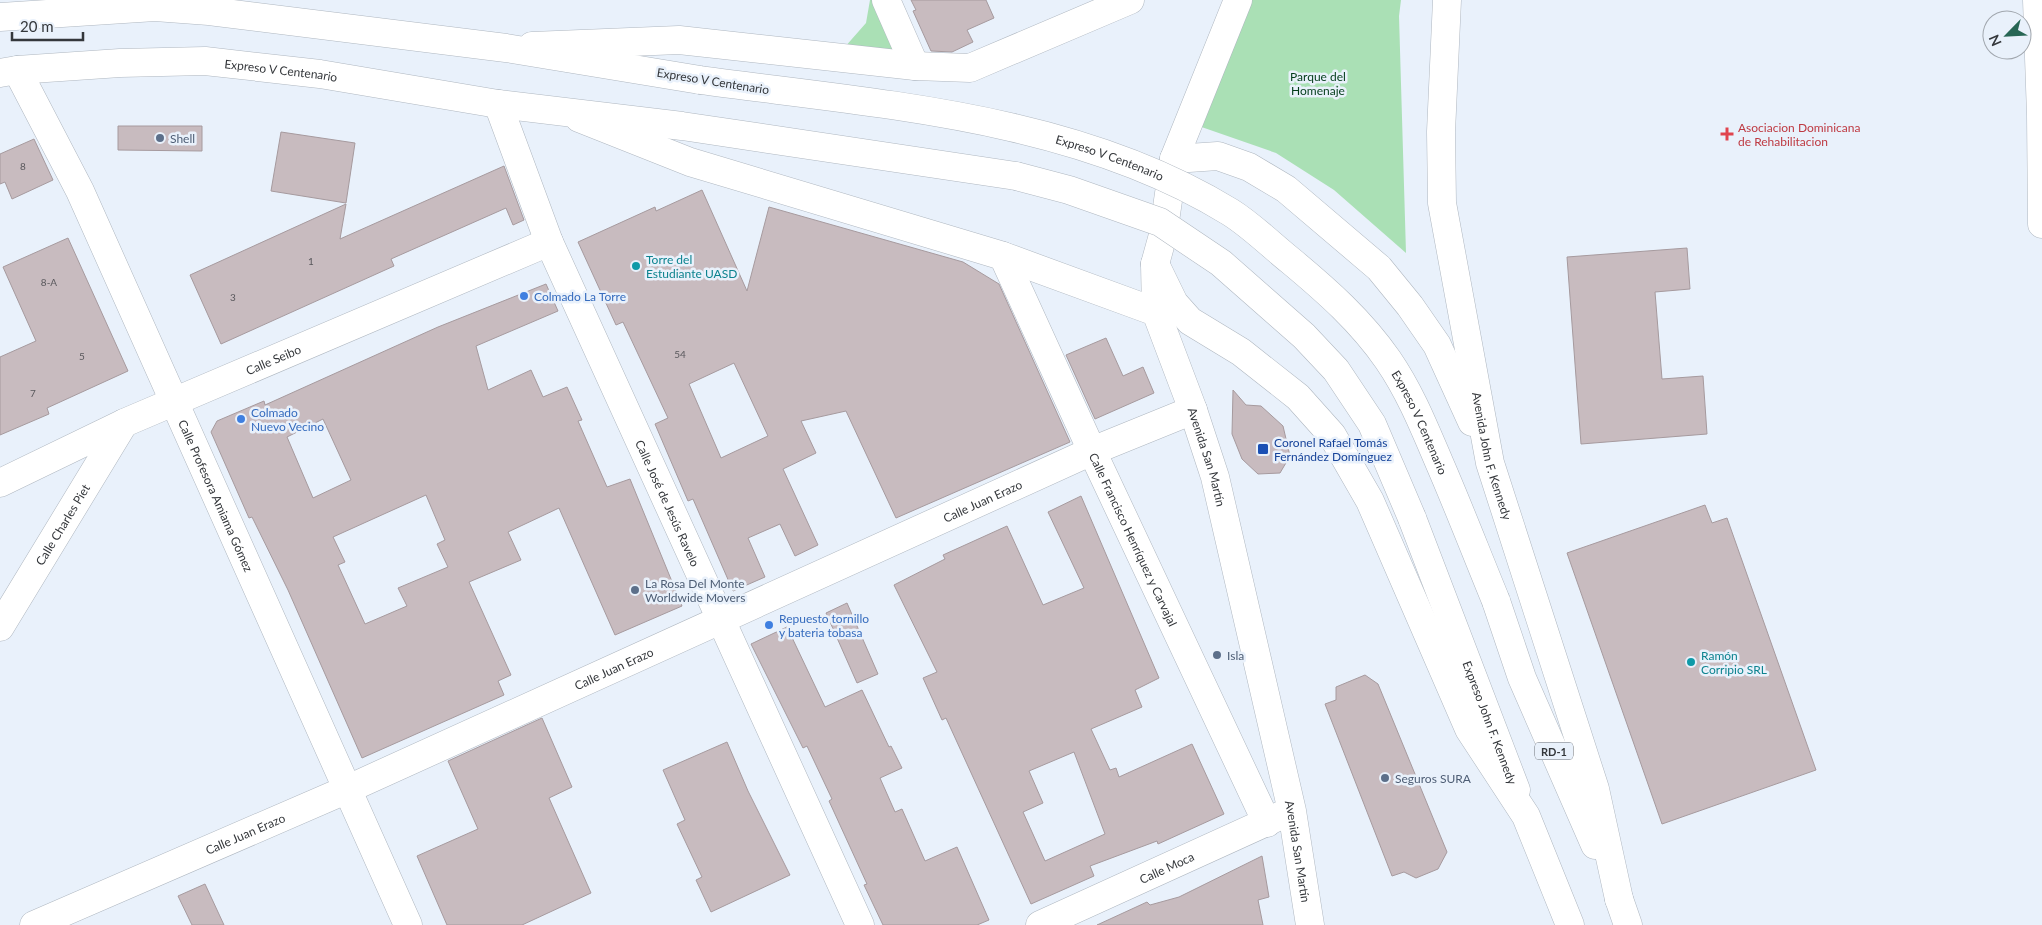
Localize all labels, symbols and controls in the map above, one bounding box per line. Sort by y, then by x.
scale bar [12,10,84,42]
north arrow [1982,10,2032,60]
text: 20 m [20,17,54,35]
text: N [1985,32,2005,49]
street label: Expreso V Centenario [224,56,339,84]
street label: Expreso V Centenario [656,65,770,97]
park label: Parque del Homenaje [1290,69,1346,98]
place label: Asociacion Dominicana de Rehabilitacion [1738,120,1860,149]
marker: Asociacion Dominicana de Rehabilitacion [1720,127,1734,141]
place label: Shell [170,131,195,146]
street label: Expreso V Centenario [1054,131,1166,184]
marker: Shell [154,132,166,144]
house number: 8 [20,160,26,172]
place label: Torre del Estudiante UASD [646,252,737,281]
house number: 1 [308,255,314,267]
marker: Torre del Estudiante UASD [630,260,642,272]
house number: 8-A [41,276,57,288]
place label: Colmado La Torre [534,289,626,304]
marker: Colmado La Torre [518,290,530,302]
house number: 3 [230,291,236,303]
street label: Calle Seibo [243,341,303,378]
house number: 54 [674,348,686,360]
house number: 5 [79,350,85,362]
street label: Expreso V Centenario [1389,367,1451,477]
house number: 7 [30,387,36,399]
street label: Avenida John F. Kennedy [1470,391,1516,522]
place label: Colmado Nuevo Vecino [251,405,324,434]
street label: Avenida San Martín [1185,405,1229,508]
marker: Colmado Nuevo Vecino [235,413,247,425]
street label: Calle Profesora Amiama Gómez [176,417,257,575]
place label: Coronel Rafael Tomás Fernández Domínguez [1274,435,1392,464]
street label: Calle José de Jesús Ravelo [633,437,703,569]
marker: Coronel Rafael Tomás Fernández Domínguez [1256,442,1270,456]
street label: Calle Francisco Henríquez y Carvajal [1086,450,1181,629]
street label: Calle Juan Erazo [940,476,1025,525]
street label: Calle Charles Piet [32,481,93,568]
place label: La Rosa Del Monte Worldwide Movers [645,576,745,605]
marker: La Rosa Del Monte Worldwide Movers [629,584,641,596]
place label: Repuesto tornillo y bateria tobasa [779,611,869,640]
marker: Repuesto tornillo y bateria tobasa [763,619,775,631]
street label: Calle Juan Erazo [572,644,656,693]
place label: Isla [1227,648,1244,663]
place label: Ramón Corripio SRL [1701,648,1767,677]
marker: Isla [1211,649,1223,661]
marker: Ramón Corripio SRL [1685,656,1697,668]
street label: Expreso John F. Kennedy [1460,659,1521,787]
road number: RD-1 [1535,742,1573,759]
place label: Seguros SURA [1395,771,1472,786]
marker: Seguros SURA [1379,772,1391,784]
street label: Avenida San Martín [1282,799,1314,903]
street label: Calle Juan Erazo [203,810,287,857]
street label: Calle Moca [1137,848,1196,886]

